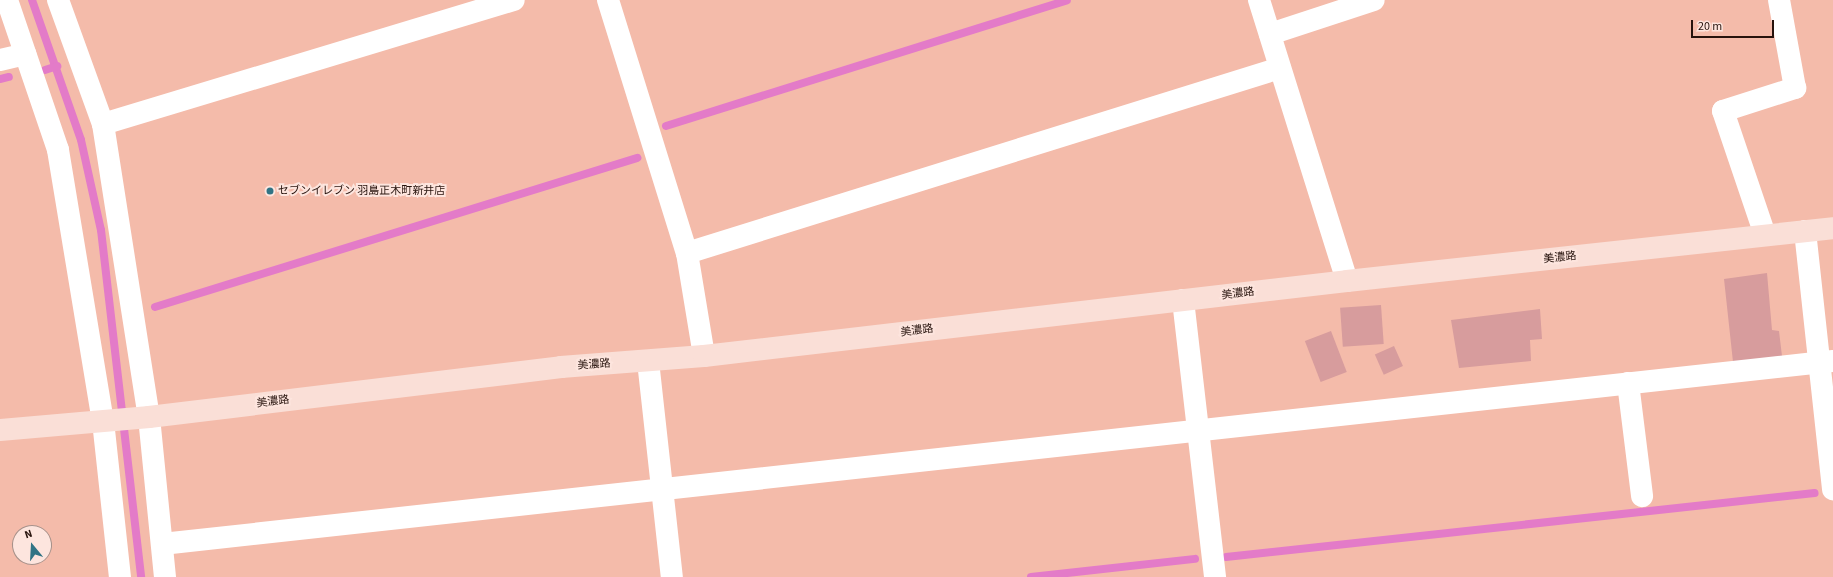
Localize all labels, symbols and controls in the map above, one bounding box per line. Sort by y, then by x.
scale bar [1693,12,1776,38]
text: 20 m [1698,18,1722,35]
place label: セブンイレブン 羽島正木町新井店 [278,184,445,198]
marker: セブンイレブン 羽島正木町新井店 [265,186,275,196]
street label: 美濃路 [1543,250,1577,266]
street label: 美濃路 [1221,285,1255,303]
street label: 美濃路 [900,322,934,340]
street label: 美濃路 [577,357,611,373]
street label: 美濃路 [256,393,290,411]
north arrow [12,525,52,565]
text: N [23,526,34,542]

